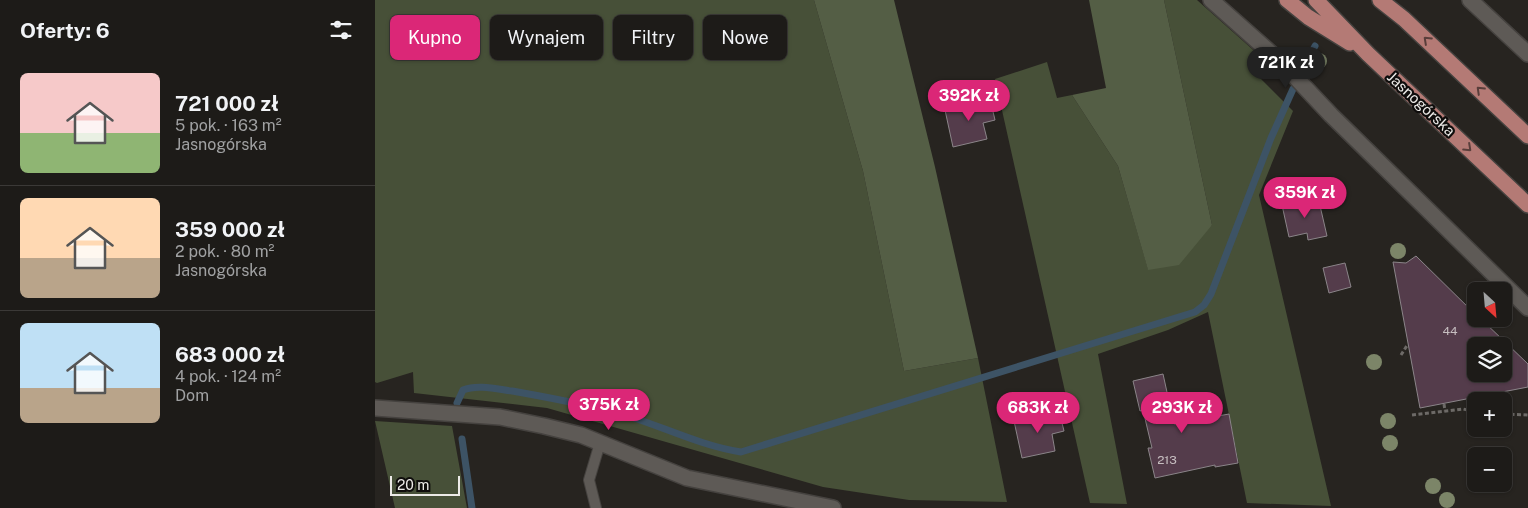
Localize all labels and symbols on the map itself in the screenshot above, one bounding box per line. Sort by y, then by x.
one-way arrow [1423,37,1432,46]
pin: 721K zł [1240,46,1332,89]
street label: Jasnogórska [1384,68,1459,139]
pin: 392K zł [923,80,1015,122]
one-way arrow [1477,87,1486,96]
one-way arrow [1462,142,1471,151]
pin: 359K zł [1259,176,1351,219]
north arrow [1467,282,1513,328]
house number: 44 [1442,324,1458,338]
pin: 375K zł [563,388,655,431]
pin: 683K zł [992,392,1084,434]
pin: 293K zł [1136,392,1228,434]
house number: 213 [1157,453,1177,467]
scale bar [390,473,460,496]

